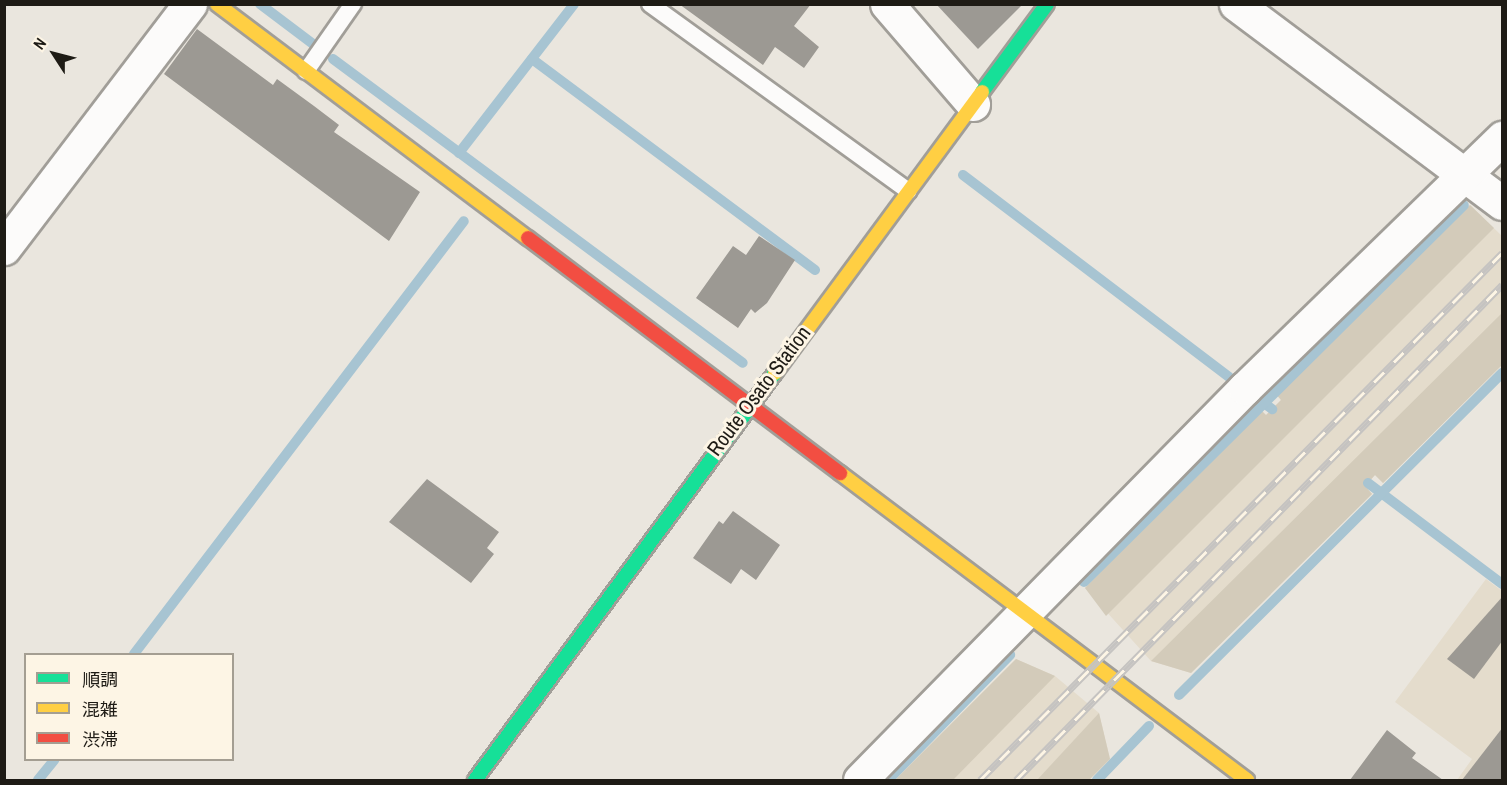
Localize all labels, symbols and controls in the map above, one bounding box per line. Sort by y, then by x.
north arrow [24,24,84,84]
text: N [28,33,51,54]
street label: Route Osato Station [702,321,816,461]
legend [24,653,234,761]
text: 順調 [82,667,118,692]
text: 混雑 [82,697,118,722]
text: 渋滞 [82,727,118,752]

